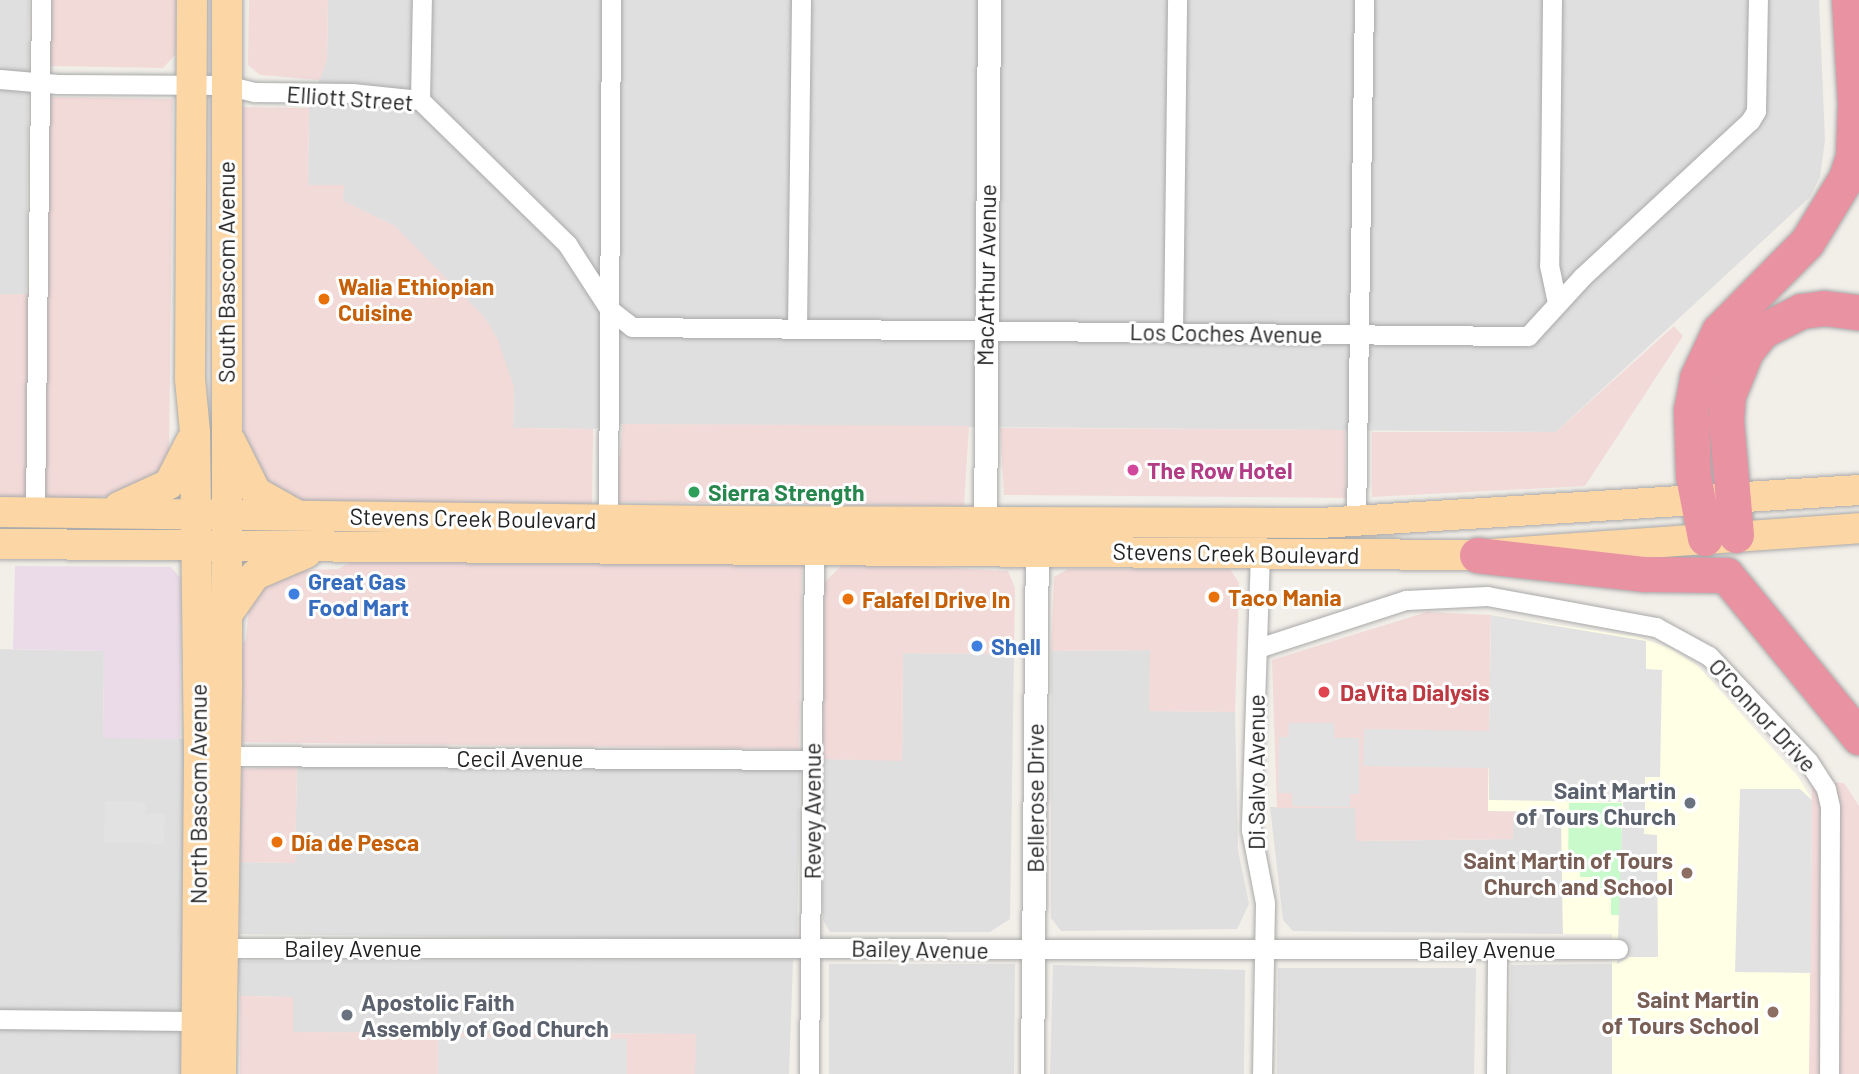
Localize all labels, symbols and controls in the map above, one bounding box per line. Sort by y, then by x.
street label: Elliott Street [286,80,414,116]
street label: South Bascom Avenue [212,161,240,383]
street label: MacArthur Avenue [971,184,1001,366]
place label: Walia Ethiopian Cuisine [338,272,494,326]
marker: Walia Ethiopian Cuisine [316,291,332,307]
street label: Los Coches Avenue [1129,318,1323,348]
place label: The Row Hotel [1147,456,1293,484]
marker: The Row Hotel [1125,462,1141,478]
place label: Sierra Strength [708,478,865,506]
marker: Sierra Strength [686,484,702,500]
street label: Stevens Creek Boulevard [349,502,597,534]
street label: Stevens Creek Boulevard [1112,537,1360,569]
place label: Great Gas Food Mart [308,567,409,621]
place label: Taco Mania [1228,583,1342,611]
place label: Falafel Drive In [862,585,1010,613]
marker: Great Gas Food Mart [286,586,302,602]
marker: Taco Mania [1206,589,1222,605]
marker: Falafel Drive In [840,591,856,607]
place label: Shell [991,632,1041,660]
marker: Shell [969,638,985,654]
street label: O’Connor Drive [1703,652,1823,778]
place label: DaVita Dialysis [1340,678,1489,706]
marker: DaVita Dialysis [1314,682,1334,702]
street label: North Bascom Avenue [184,684,212,904]
street label: Di Salvo Avenue [1242,694,1270,850]
street label: Bellerose Drive [1021,723,1049,873]
street label: Revey Avenue [798,743,826,879]
street label: Cecil Avenue [456,744,584,772]
place label: Saint Martin of Tours Church [1516,776,1676,830]
marker: Saint Martin of Tours Church [1682,795,1698,811]
place label: Día de Pesca [291,828,419,856]
marker: Día de Pesca [269,834,285,850]
place label: Saint Martin of Tours Church and School [1463,846,1673,900]
marker: Saint Martin of Tours Church and School [1679,865,1695,881]
street label: Bailey Avenue [284,934,422,962]
street label: Bailey Avenue [851,934,989,964]
street label: Bailey Avenue [1418,935,1556,963]
place label: Saint Martin of Tours School [1602,985,1759,1039]
place label: Apostolic Faith Assembly of God Church [361,988,609,1042]
marker: Saint Martin of Tours School [1765,1004,1781,1020]
marker: Apostolic Faith Assembly of God Church [339,1007,355,1023]

